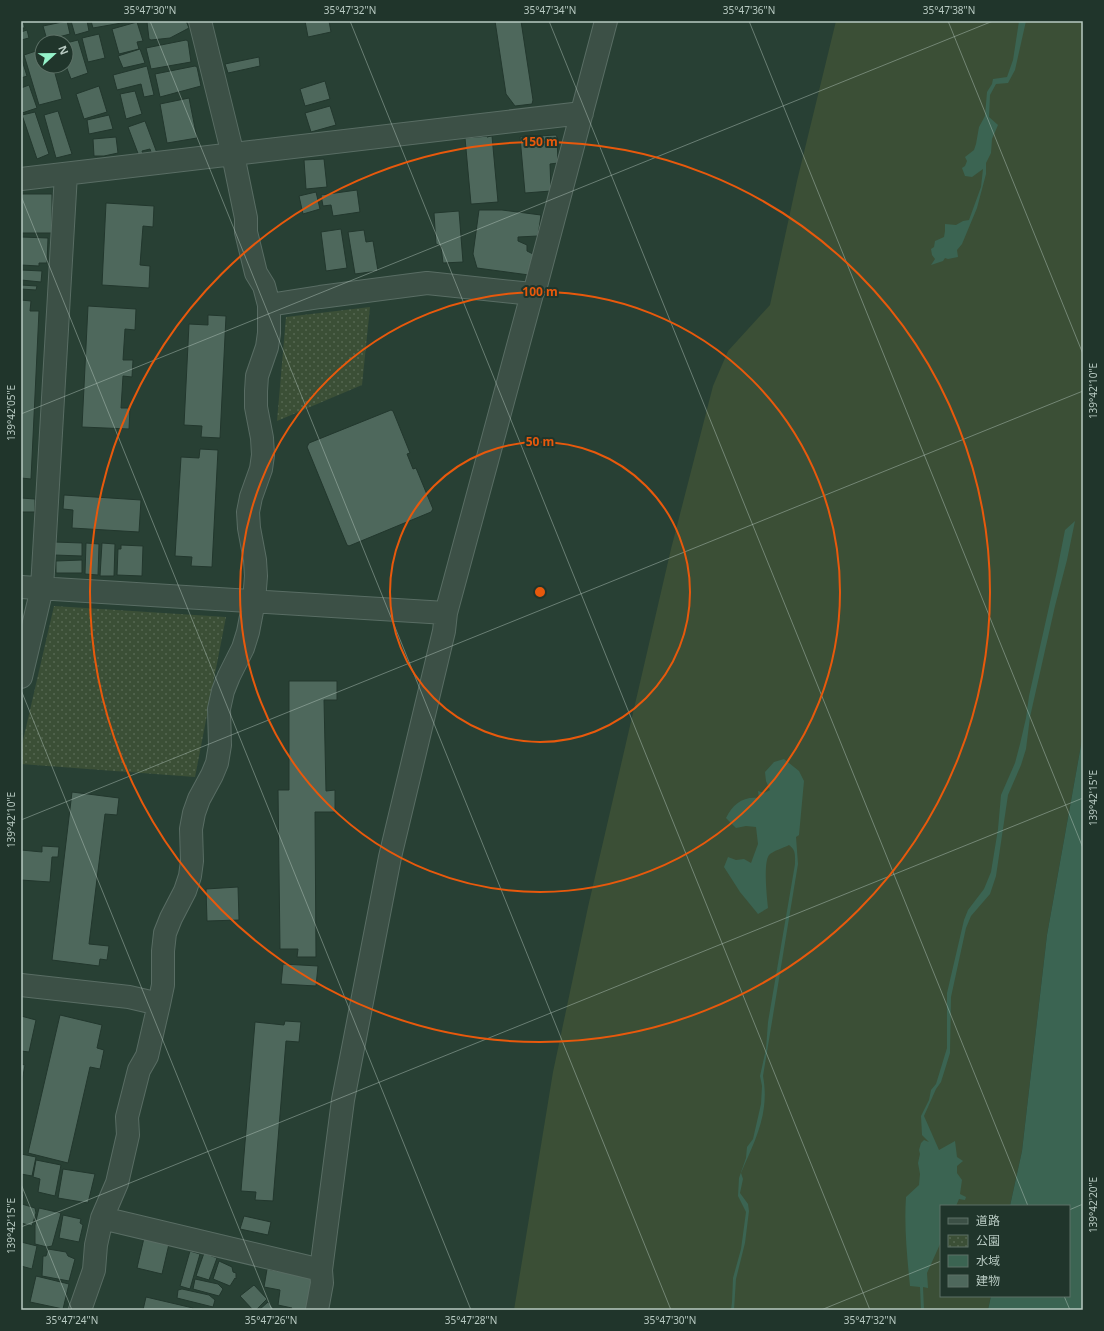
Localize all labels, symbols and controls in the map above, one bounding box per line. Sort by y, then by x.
text: 35°47'30"N [124,3,176,17]
text: 35°47'32"N [324,3,376,17]
text: 35°47'34"N [524,3,576,17]
text: 35°47'36"N [723,3,775,17]
text: 35°47'38"N [923,3,975,17]
north arrow [34,34,74,74]
text: N [55,43,72,57]
text: 150 m [522,133,558,150]
text: 100 m [522,283,558,300]
text: 139°42'10"E [1086,363,1100,419]
text: 139°42'05"E [4,385,18,441]
text: 50 m [526,433,554,450]
centre of rings [533,585,547,599]
text: 139°42'15"E [1086,770,1100,826]
text: 139°42'10"E [4,792,18,848]
text: 139°42'20"E [1086,1177,1100,1233]
text: 139°42'15"E [4,1198,18,1254]
legend [940,1205,1070,1297]
text: 道路 [976,1212,1000,1229]
text: 公園 [976,1232,1000,1249]
text: 水域 [976,1252,1000,1269]
text: 建物 [976,1272,1000,1289]
text: 35°47'24"N [46,1313,98,1327]
text: 35°47'26"N [245,1313,297,1327]
text: 35°47'28"N [445,1313,497,1327]
text: 35°47'30"N [644,1313,696,1327]
text: 35°47'32"N [844,1313,896,1327]

